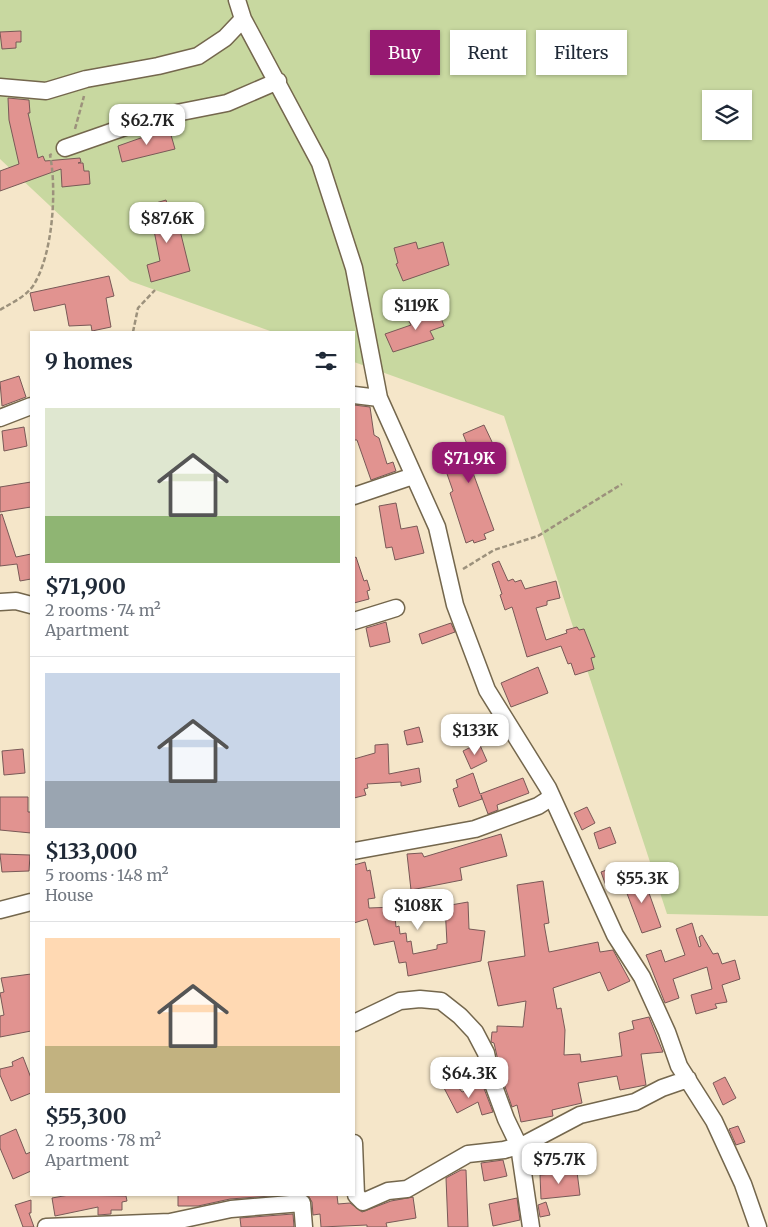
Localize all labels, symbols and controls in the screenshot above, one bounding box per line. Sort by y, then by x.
chip: Buy [370,30,440,75]
chip: Rent [450,30,526,75]
chip: Filters [536,30,627,75]
map controls [702,90,752,140]
button: layers [702,90,752,140]
pin: $62.7K [106,104,188,146]
text: $62.7K [120,110,174,130]
pin: $87.6K [126,202,208,244]
text: $87.6K [140,208,194,228]
pin: $119K [381,288,451,331]
text: $119K [393,295,439,315]
icon: filters [312,347,340,375]
text: 9 homes [45,348,133,375]
icon: home [148,440,238,530]
pin: $71.9K [428,442,510,484]
text: $71.9K [443,448,495,468]
text: $71,900 [45,573,126,600]
text: 2 rooms · 74 m² [45,600,161,620]
text: Apartment [45,620,129,640]
icon: home [148,706,238,796]
pin: $133K [440,714,510,756]
text: $133K [452,720,498,740]
text: $133,000 [45,838,137,865]
pin: $55.3K [601,862,683,904]
text: 5 rooms · 148 m² [45,865,169,885]
text: $55.3K [616,868,668,888]
text: House [45,885,93,905]
pin: $108K [383,888,453,931]
text: $108K [394,895,442,915]
icon: home [148,971,238,1061]
pin: $64.3K [428,1056,510,1099]
text: $64.3K [441,1063,497,1083]
text: $55,300 [45,1103,127,1130]
text: 2 rooms · 78 m² [45,1130,161,1150]
pin: $75.7K [518,1142,600,1185]
text: $75.7K [533,1149,585,1169]
text: Apartment [45,1150,129,1170]

